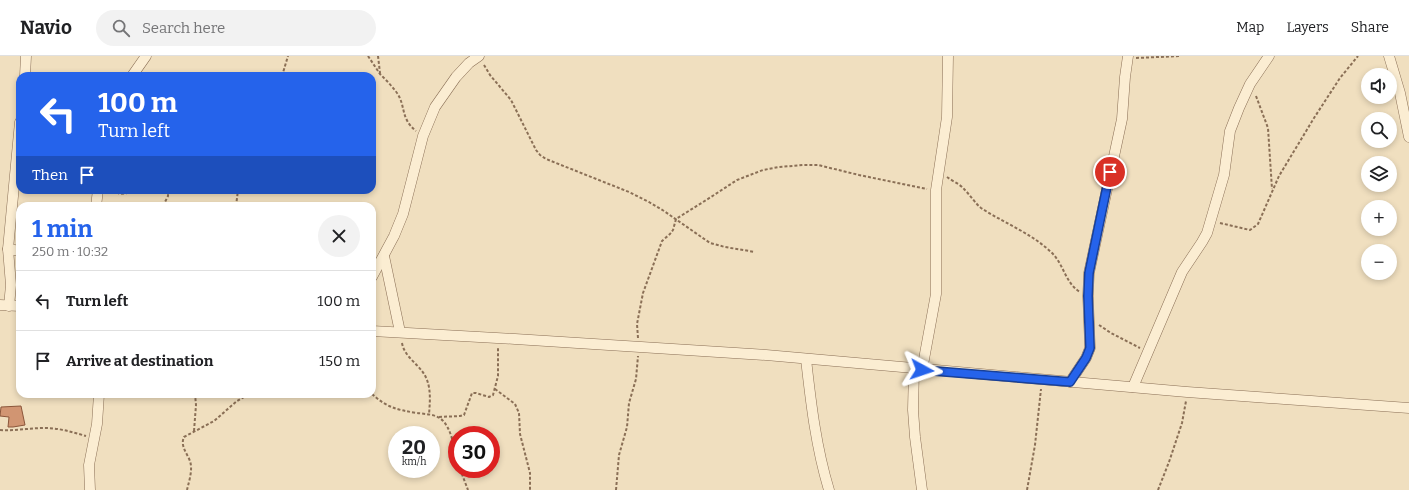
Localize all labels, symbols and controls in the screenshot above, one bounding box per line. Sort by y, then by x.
search box [96,10,376,46]
text: Navio [20,16,72,39]
icon: search [110,17,132,39]
text: Search here [142,19,225,37]
text: Map [1236,19,1264,36]
text: Layers [1286,19,1329,36]
text: Share [1351,19,1389,36]
map controls [1361,68,1397,280]
button: sound [1361,68,1397,104]
text: 100 m [98,86,177,119]
icon: left [32,88,84,140]
button: search [1361,112,1397,148]
text: Turn left [98,120,170,142]
pin [1093,155,1127,189]
button: layers [1361,156,1397,192]
icon: arrive [1099,161,1121,183]
icon: arrive [76,164,98,186]
text: Then [32,166,68,184]
button: + [1361,200,1397,236]
text: 1 min [32,215,93,243]
button: close [318,215,360,257]
text: 250 m · 10:32 [32,244,108,259]
button: − [1361,244,1397,280]
icon: left [32,290,54,312]
text: Turn left [66,292,128,310]
text: 100 m [317,292,360,310]
position arrow [901,349,943,391]
icon: arrive [32,350,54,372]
text: Arrive at destination [66,352,213,370]
text: 150 m [319,352,360,370]
speed limit sign: 30 [448,426,500,478]
text: 20 [402,435,426,459]
text: km/h [402,456,426,468]

